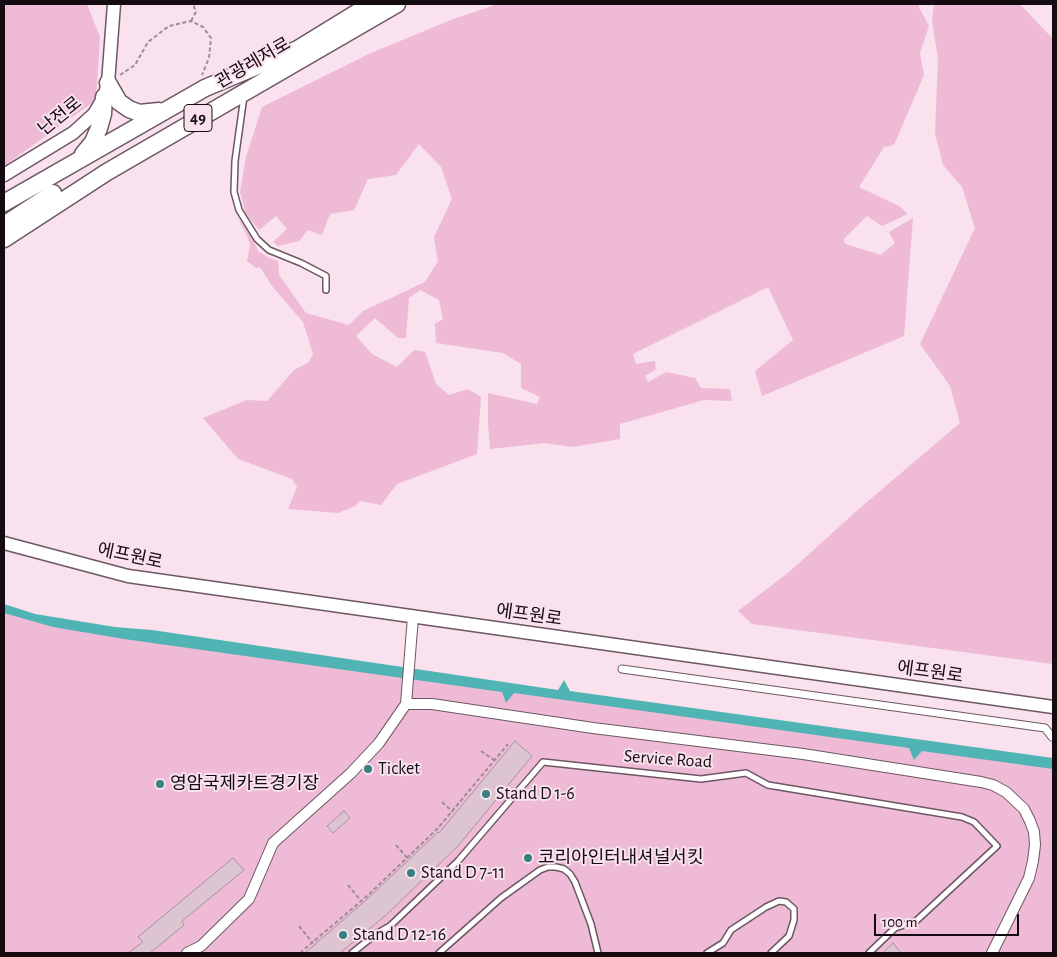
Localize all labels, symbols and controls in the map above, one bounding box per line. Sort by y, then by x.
street label: 관광레저로 [212,33,294,93]
street label: 난전로 [34,92,86,140]
road number: 49 [184,105,212,132]
street label: 에프원로 [95,539,165,573]
street label: 에프원로 [495,600,563,630]
street label: 에프원로 [896,657,964,687]
street label: Service Road [623,745,713,773]
place label: Ticket [378,758,420,780]
marker: Ticket [362,763,374,775]
place label: 영암국제카트경기장 [170,773,319,795]
marker: 영암국제카트경기장 [154,778,166,790]
place label: Stand D 1-6 [496,783,575,805]
marker: Stand D 1-6 [480,788,492,800]
place label: 코리아인터내셔널서킷 [538,847,704,869]
marker: 코리아인터내셔널서킷 [522,852,534,864]
place label: Stand D 7-11 [421,862,505,884]
marker: Stand D 7-11 [405,867,417,879]
scale bar [877,904,1022,936]
text: 100 m [882,915,917,930]
place label: Stand D 12-16 [353,924,446,946]
marker: Stand D 12-16 [337,929,349,941]

